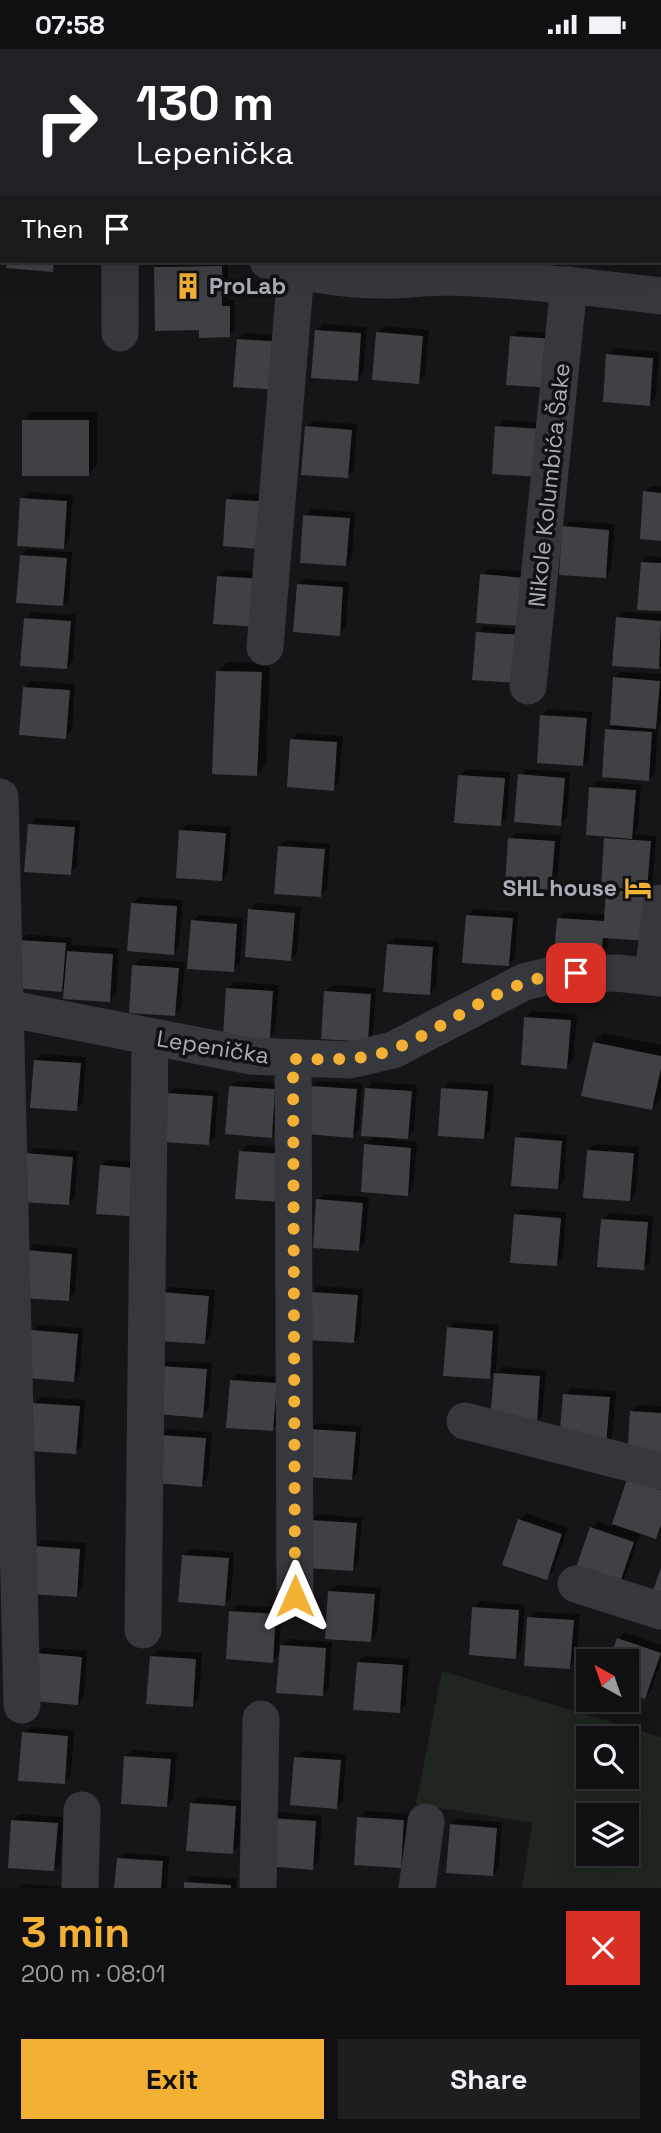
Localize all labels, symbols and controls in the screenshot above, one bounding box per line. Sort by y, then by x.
text: 07:58 [35,8,105,42]
text: 130 m [136,72,274,134]
icon: right [21,77,112,168]
text: Lepenička [136,133,294,173]
icon: arrive [98,210,136,248]
text: Then [21,212,84,246]
building icon: ProLab [173,271,203,301]
place label: ProLab [209,271,286,301]
street label: Nikole Kolumbića Šake [521,361,577,609]
place label: SHL house [503,873,617,903]
hotel icon: SHL house [623,873,653,903]
pin [546,943,606,1003]
icon: arrive [557,954,595,992]
street label: Lepenička [155,1023,271,1071]
position arrow [258,1559,332,1633]
north arrow [576,1649,639,1711]
map controls [576,1649,639,1866]
button: search [576,1726,639,1789]
button: layers [576,1803,639,1866]
text: 3 min [21,1906,130,1959]
button: close [566,1911,640,1985]
text: 200 m · 08:01 [21,1959,165,1989]
button: Exit [21,2039,324,2119]
button: Share [338,2039,640,2119]

